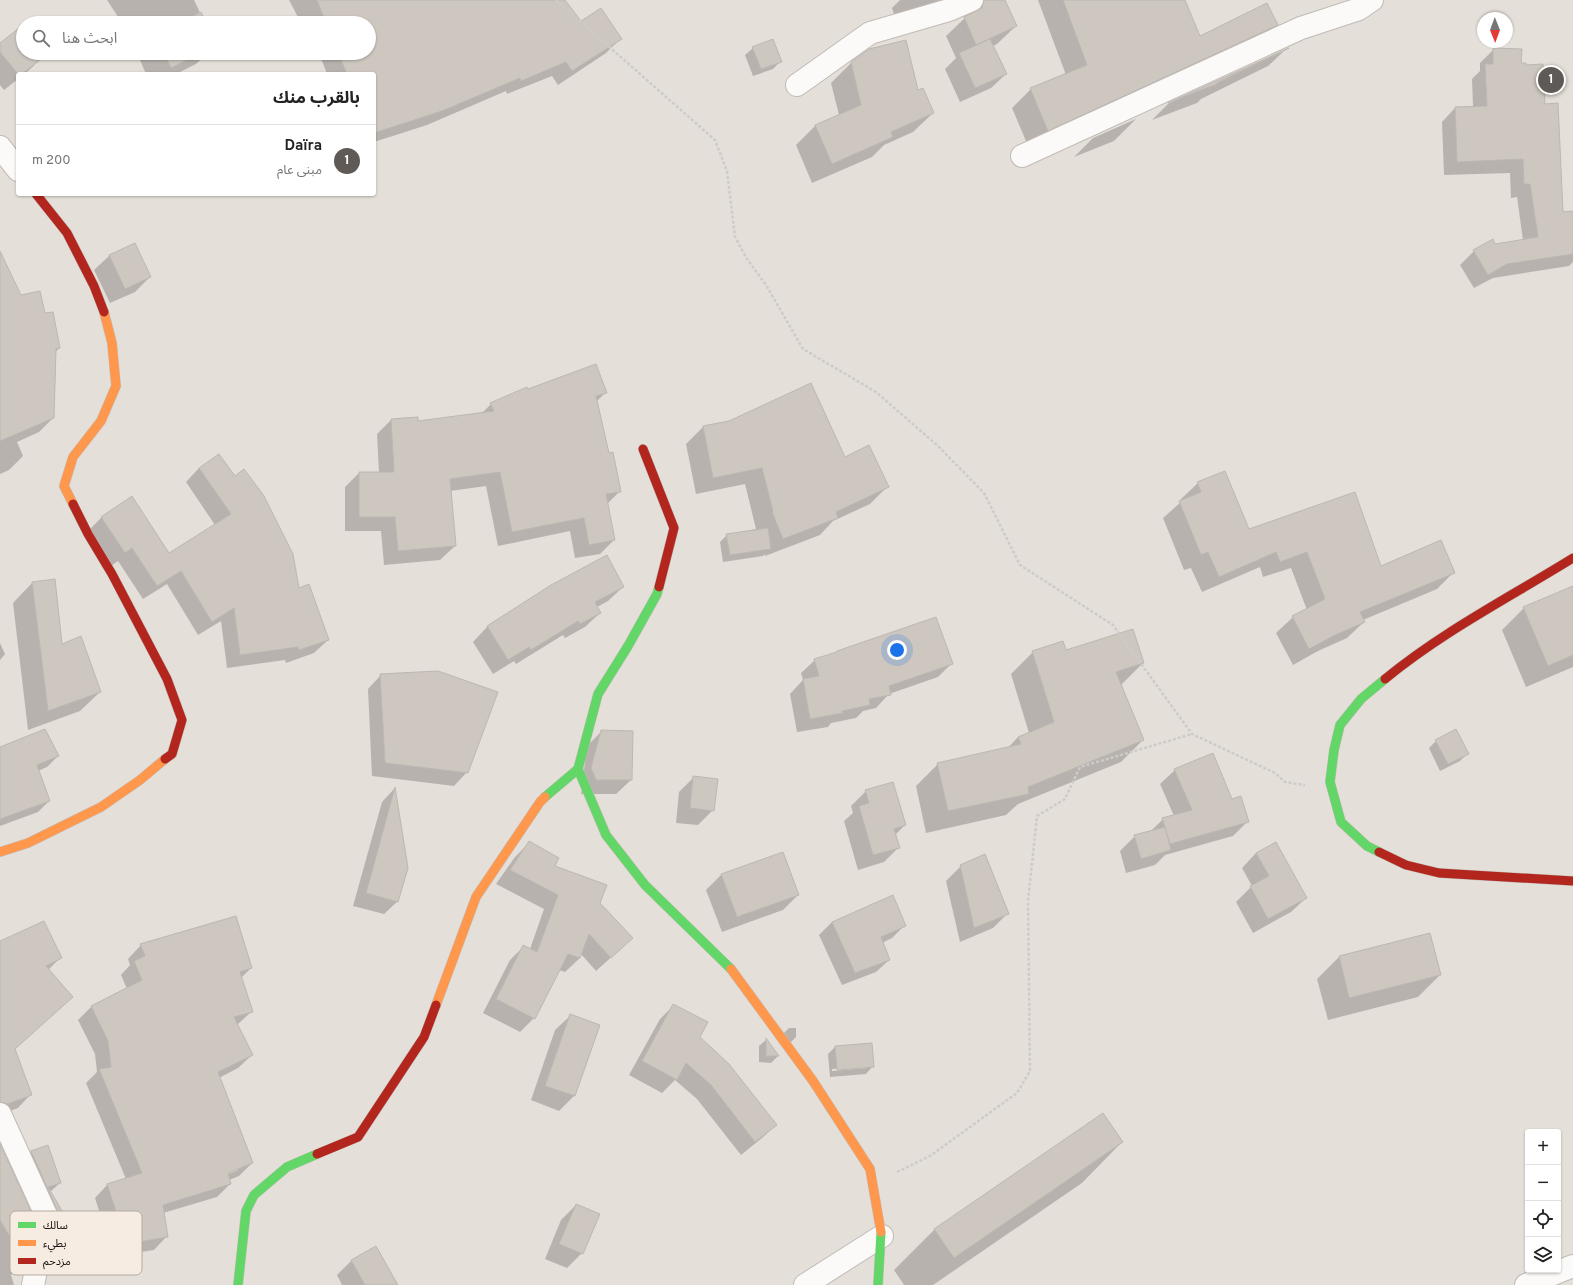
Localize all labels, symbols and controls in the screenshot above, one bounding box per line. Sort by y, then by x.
north arrow [1477,12,1513,48]
search box [16,16,376,60]
icon: search [30,27,52,49]
text: ابحث هنا [62,30,117,49]
pin: 1 [1538,65,1564,95]
text: بالقرب منك [273,88,360,110]
text: Daïra [285,137,322,156]
text: 200 m [32,153,71,169]
text: 1 [344,153,350,169]
text: مبنى عام [277,163,322,179]
your location [887,640,907,660]
map controls [1525,1129,1561,1273]
button: + [1525,1129,1561,1165]
button: − [1525,1165,1561,1201]
button: locate [1525,1201,1561,1237]
legend [10,1211,142,1275]
text: سالك [43,1219,68,1233]
text: بطيء [43,1237,66,1253]
button: layers [1525,1237,1561,1273]
text: مزدحم [43,1255,71,1270]

